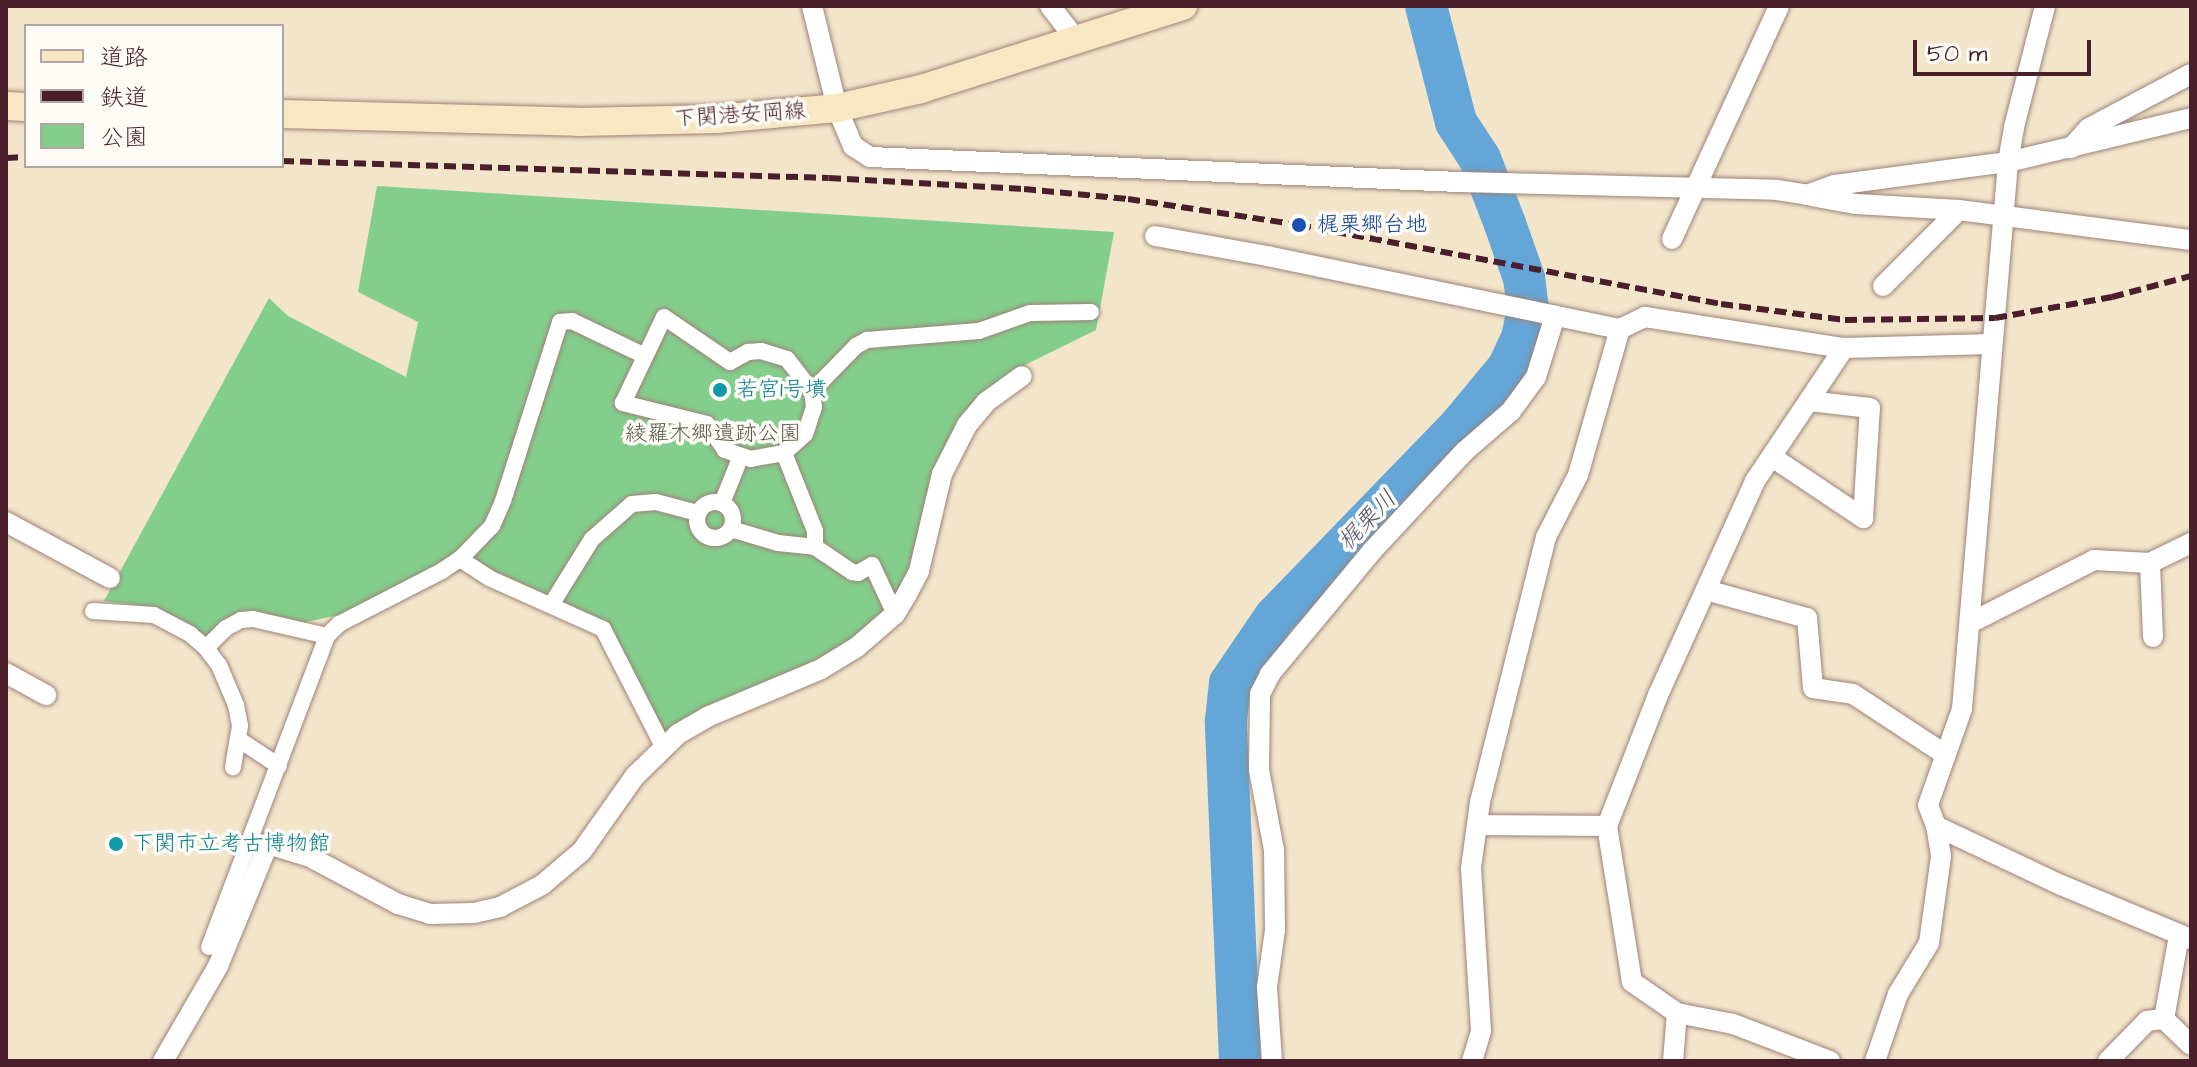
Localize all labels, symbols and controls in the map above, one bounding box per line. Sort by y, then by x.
legend [24,24,284,168]
scale bar [1917,24,2095,74]
text: 50 m [1927,37,1987,71]
text: 道路 [100,41,148,75]
text: 鉄道 [100,81,148,115]
street label: 下関港安岡線 [673,97,807,133]
text: 公園 [100,121,148,155]
place label: 梶栗郷台地 [1317,212,1427,238]
marker: 梶栗郷台地 [1288,214,1310,236]
place label: 若宮1号墳 [736,377,827,403]
marker: 若宮1号墳 [711,381,729,399]
park label: 綾羅木郷遺跡公園 [625,421,801,447]
water label: 梶栗川 [1333,485,1403,557]
place label: 下関市立考古博物館 [132,831,330,857]
marker: 下関市立考古博物館 [107,835,125,853]

